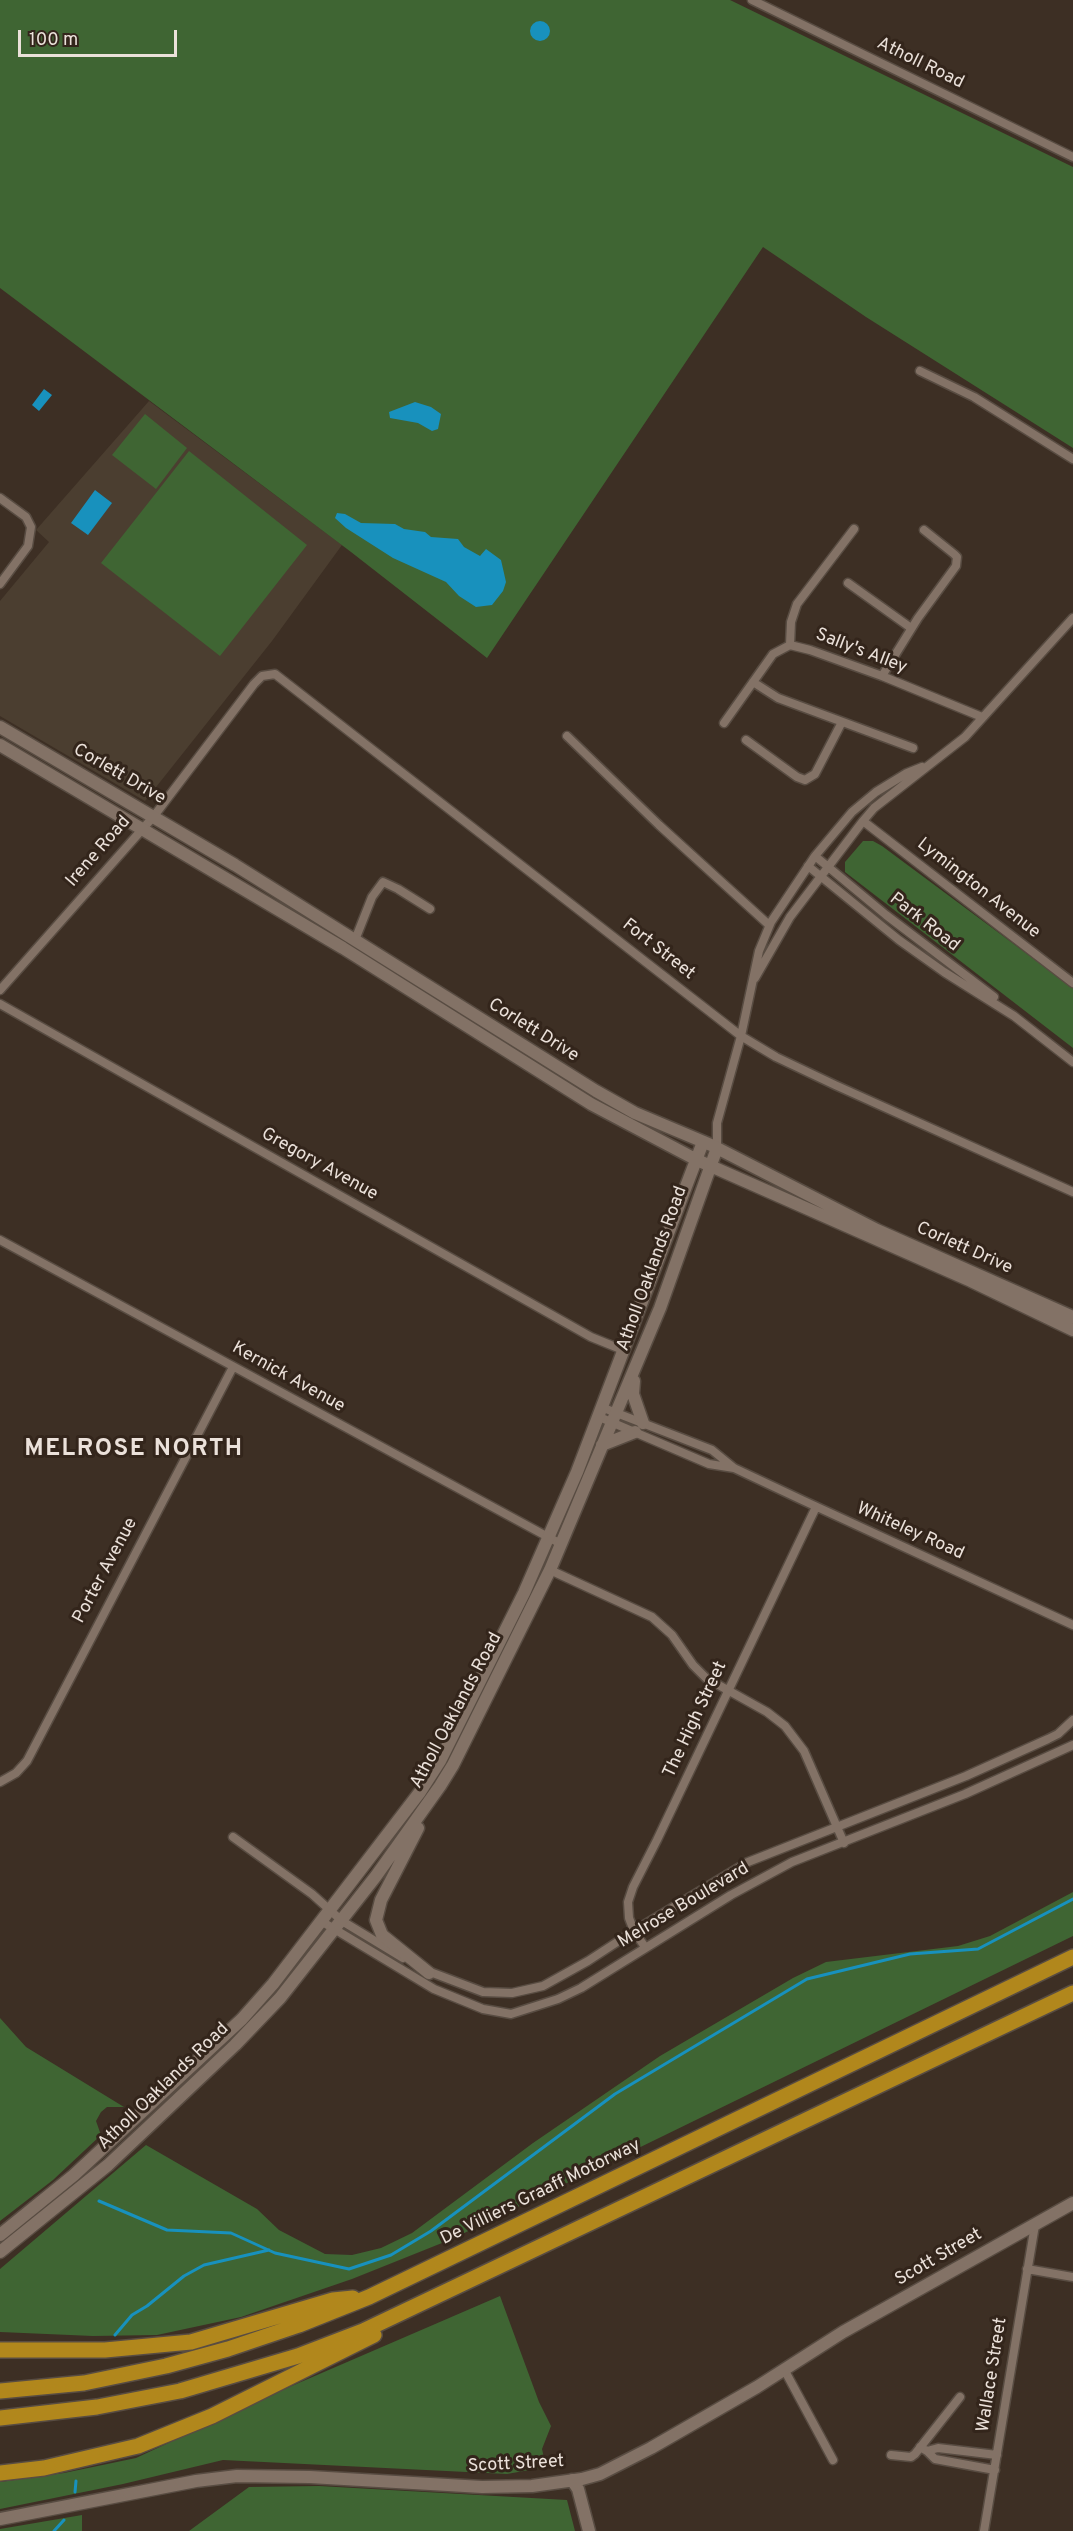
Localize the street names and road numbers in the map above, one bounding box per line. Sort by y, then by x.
street label: Atholl Road [873,34,967,94]
street label: Sally's Alley [812,625,910,679]
street label: Corlett Drive [69,740,169,810]
street label: Irene Road [62,812,136,892]
street label: Lymington Avenue [912,834,1044,944]
street label: Park Road [885,889,963,957]
street label: Fort Street [617,915,699,985]
street label: Corlett Drive [484,995,582,1067]
street label: Gregory Avenue [257,1124,381,1206]
street label: Atholl Oaklands Road [613,1184,693,1354]
street label: Corlett Drive [913,1218,1015,1280]
street label: Kernick Avenue [228,1338,348,1418]
street label: Whiteley Road [853,1499,967,1565]
street label: Porter Avenue [69,1514,143,1628]
street label: Atholl Oaklands Road [407,1629,507,1793]
street label: The High Street [660,1658,732,1782]
street label: Melrose Boulevard [615,1858,753,1954]
street label: Atholl Oaklands Road [94,2019,234,2155]
street label: De Villiers Graaff Motorway [438,2135,644,2251]
street label: Scott Street [892,2224,986,2292]
street label: Wallace Street [973,2316,1013,2434]
street label: Scott Street [467,2452,565,2478]

